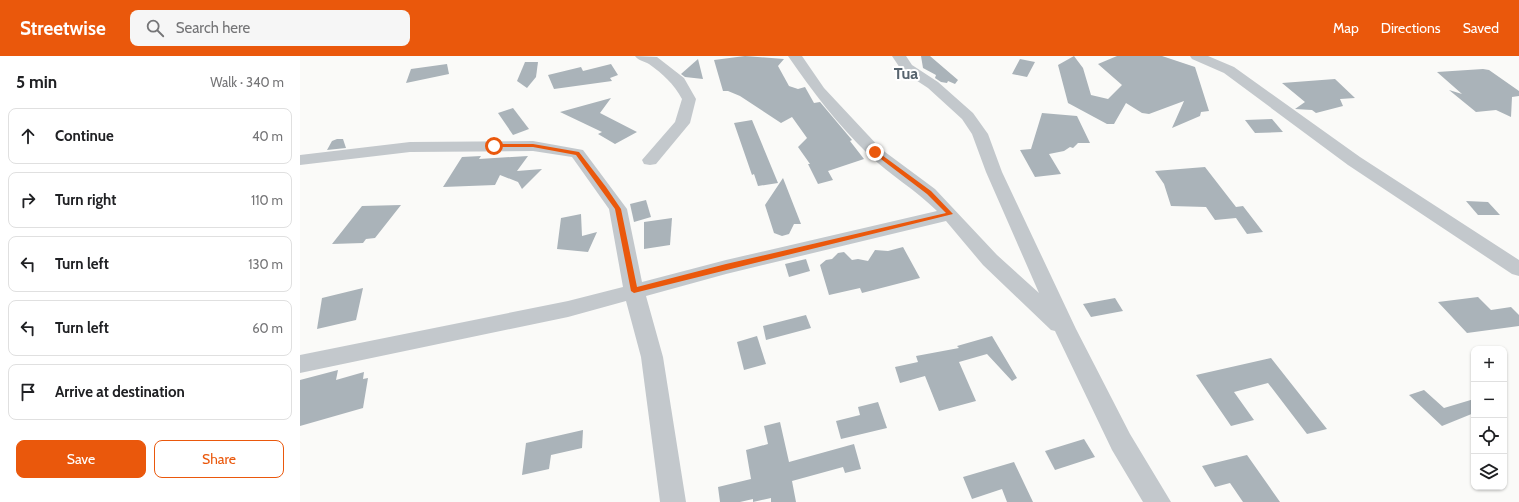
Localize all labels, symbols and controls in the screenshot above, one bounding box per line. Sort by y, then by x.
search box [130,10,410,46]
text: Streetwise [20,17,106,40]
icon: search [144,17,166,39]
text: Search here [176,19,250,37]
text: Map [1333,19,1359,37]
text: Directions [1381,19,1441,37]
text: Saved [1463,19,1499,37]
district label: Tua [894,64,918,83]
text: 5 min [16,72,57,92]
text: Walk · 340 m [210,74,284,90]
icon: ahead [17,125,39,147]
text: Continue [55,127,114,145]
text: 40 m [252,128,283,144]
route start [485,137,503,155]
route end [866,143,884,161]
icon: right [17,189,39,211]
text: Turn right [55,191,116,209]
text: 110 m [251,192,283,208]
icon: left [17,253,39,275]
text: Turn left [55,255,109,273]
text: 130 m [248,256,283,272]
icon: left [17,317,39,339]
text: Turn left [55,319,109,337]
text: 60 m [252,320,283,336]
map controls [1471,346,1507,490]
button: + [1471,346,1507,382]
icon: arrive [17,381,39,403]
button: − [1471,382,1507,418]
text: Arrive at destination [55,383,185,401]
button: locate [1471,418,1507,454]
button: Save [16,440,146,478]
button: Share [154,440,284,478]
button: layers [1471,454,1507,490]

